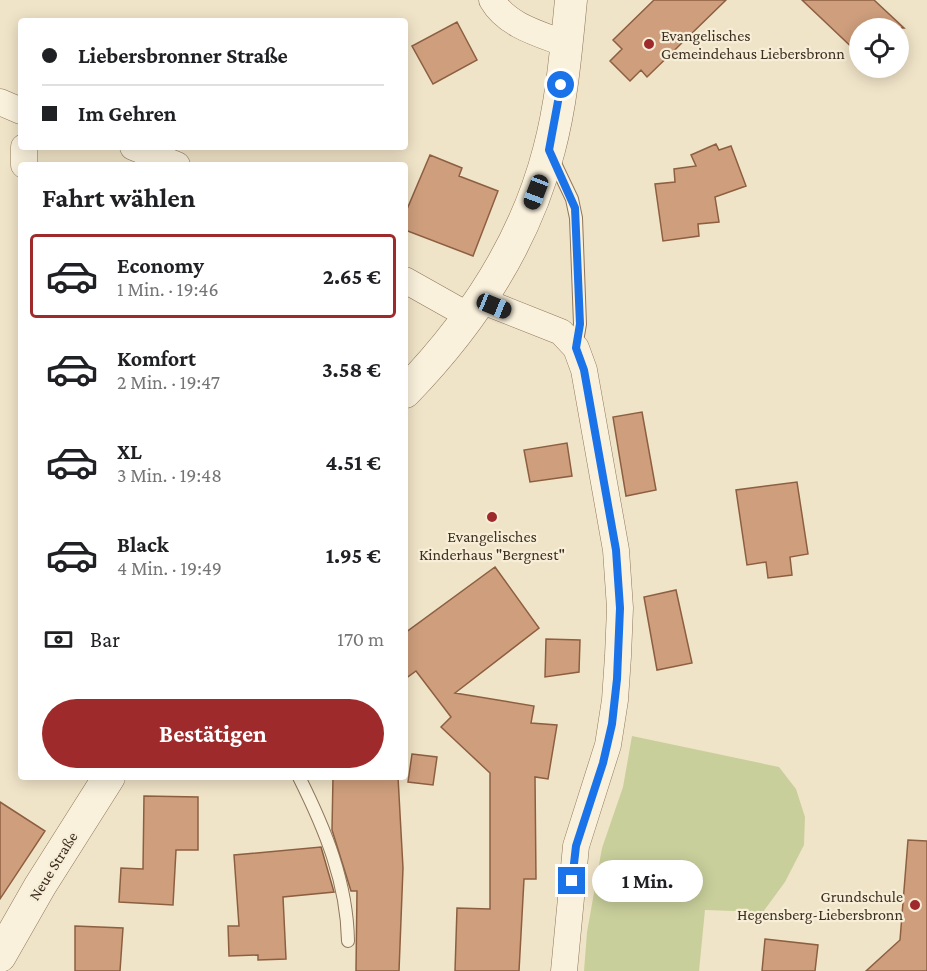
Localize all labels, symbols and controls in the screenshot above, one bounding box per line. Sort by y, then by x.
map controls [849,18,909,78]
button: locate [849,18,909,78]
place label: Evangelisches Gemeindehaus Liebersbronn [661,27,845,62]
marker: Evangelisches Gemeindehaus Liebersbronn [642,37,656,51]
text: Liebersbronner Straße [78,43,288,68]
route start [547,71,574,98]
text: Im Gehren [78,101,176,126]
car [521,172,551,212]
text: Fahrt wählen [42,183,195,213]
icon: car [45,249,99,303]
text: Economy [117,253,204,278]
text: 2.65 € [323,264,381,289]
text: 1 Min. · 19:46 [117,278,219,300]
car [474,291,514,321]
icon: car [45,342,99,396]
text: Komfort [117,346,196,371]
text: 3.58 € [322,357,381,382]
text: 2 Min. · 19:47 [117,371,220,393]
icon: car [45,435,99,489]
text: XL [117,439,142,464]
text: 4.51 € [325,450,381,475]
text: 3 Min. · 19:48 [117,464,222,486]
marker: Evangelisches Kinderhaus "Bergnest" [485,510,499,524]
icon: car [45,528,99,582]
place label: Evangelisches Kinderhaus "Bergnest" [419,528,565,564]
text: Black [117,532,169,557]
text: 1.95 € [326,543,381,568]
text: 4 Min. · 19:49 [117,557,222,579]
icon: cash [42,623,75,656]
text: Bar [90,627,120,652]
text: 170 m [337,628,384,650]
button: Bestätigen [42,699,384,768]
street label: Neue Straße [25,829,81,903]
callout: 1 Min. [593,860,704,902]
route end [558,867,585,894]
text: 1 Min. [622,870,673,892]
place label: Grundschule Hegensberg-Liebersbronn [737,888,903,924]
marker: Grundschule Hegensberg-Liebersbronn [908,898,922,912]

